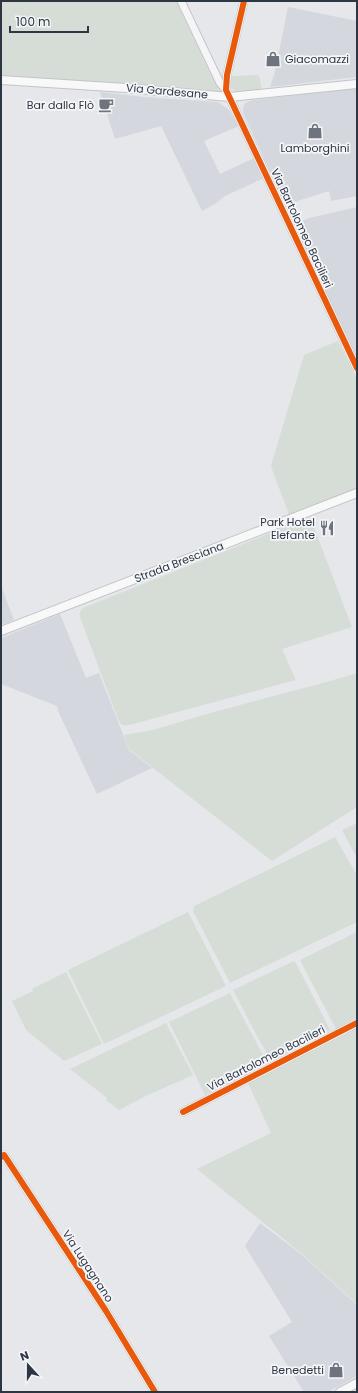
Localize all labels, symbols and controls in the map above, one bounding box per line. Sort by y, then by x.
scale bar [10,8,88,34]
text: 100 m [16,13,50,30]
shop icon: Giacomazzi [264,50,282,68]
place label: Giacomazzi [285,51,349,67]
street label: Via Gardesane [126,79,209,103]
cafe icon: Bar dalla Flò [97,96,115,114]
place label: Bar dalla Flò [27,97,94,113]
shop icon: Lamborghini [306,122,324,140]
place label: Lamborghini [280,140,350,156]
street label: Via Bartolomeo Bacilieri [267,166,337,291]
place label: Park Hotel Elefante [260,514,315,543]
restaurant icon: Park Hotel Elefante [318,519,336,537]
street label: Strada Bresciana [132,538,226,586]
street label: Via Bartolomeo Bacilieri [204,1021,328,1095]
street label: Via Lugagnano [59,1227,117,1305]
north arrow [8,1345,48,1385]
text: N [18,1347,31,1365]
shop icon: Benedetti [327,1361,345,1379]
place label: Benedetti [272,1362,324,1378]

